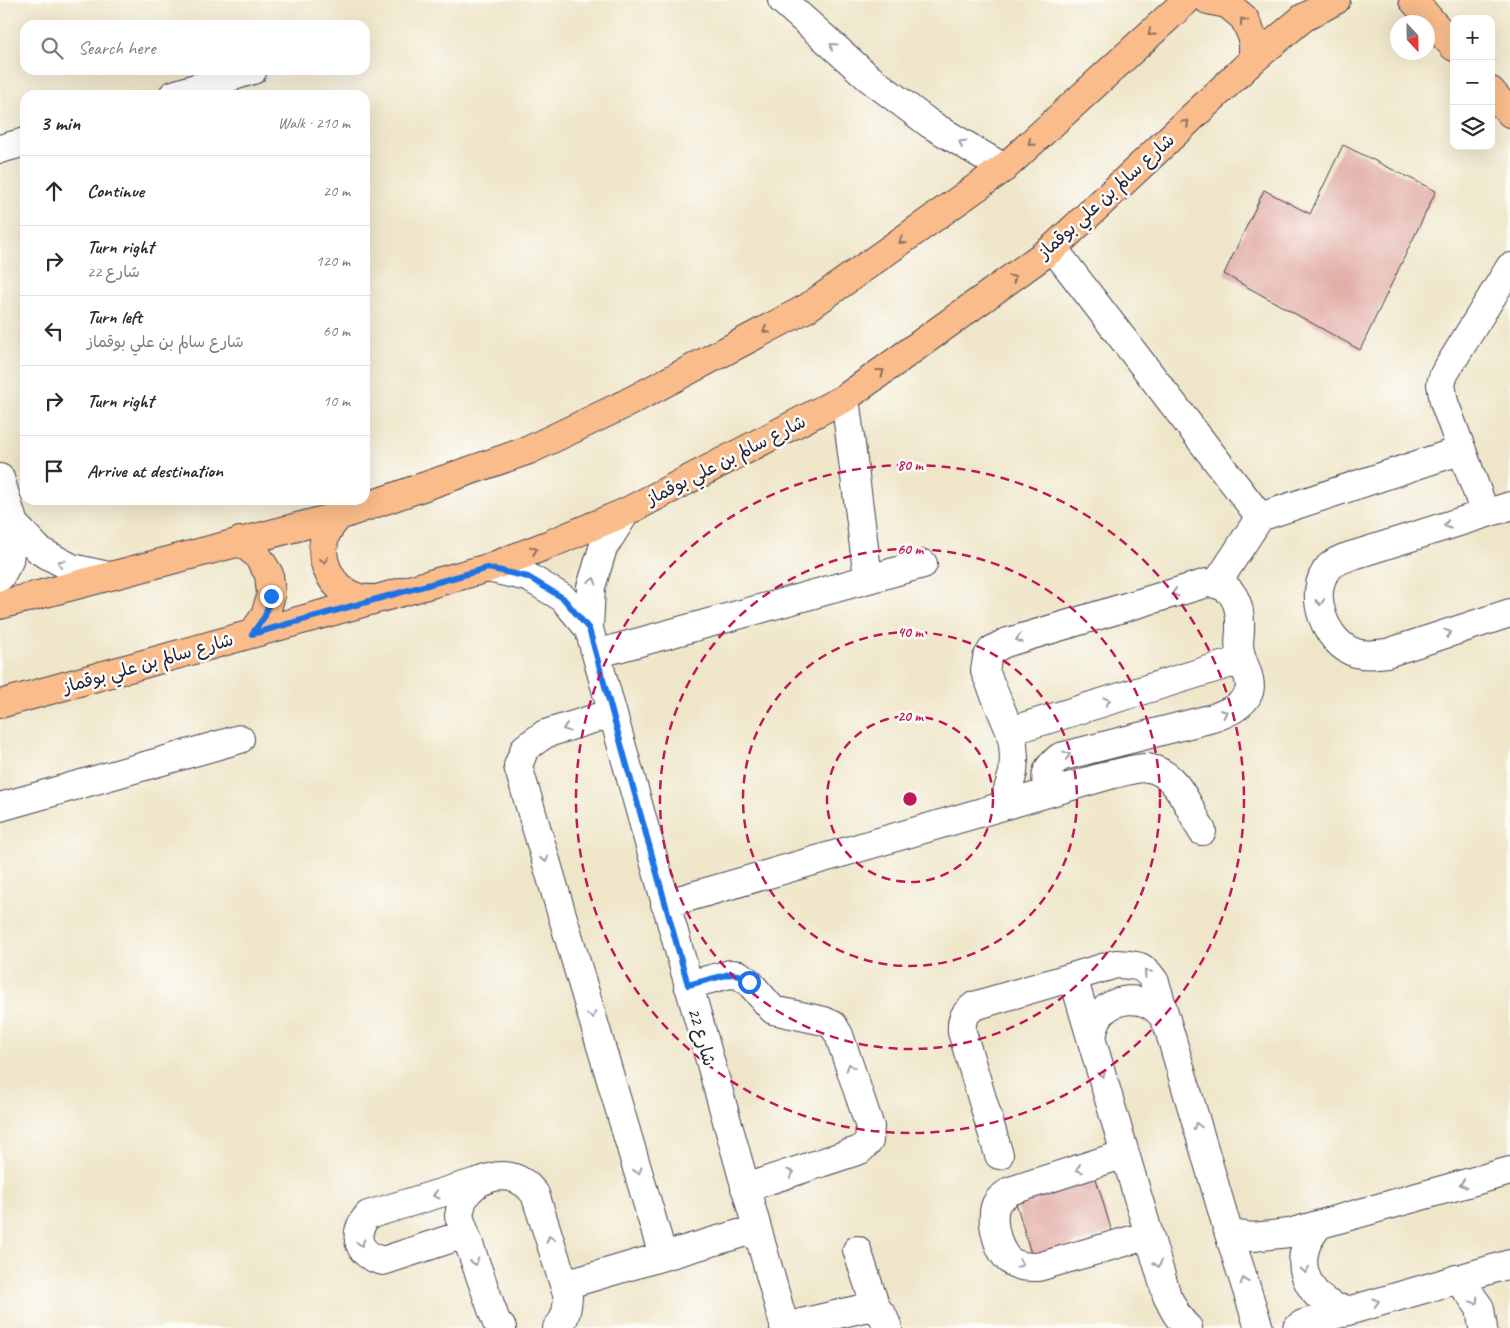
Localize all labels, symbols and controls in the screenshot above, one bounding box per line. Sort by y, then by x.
north arrow [1390,15,1435,60]
map controls [1450,15,1495,150]
button: + [1450,15,1495,60]
one-way arrow [1240,17,1249,27]
search box [20,20,370,75]
one-way arrow [1148,27,1157,36]
icon: search [38,34,66,62]
text: Search here [78,36,155,60]
one-way arrow [829,43,838,52]
button: − [1450,60,1495,105]
button: layers [1450,105,1495,150]
text: 3 min [40,110,80,136]
text: Walk · 210 m [278,113,350,133]
one-way arrow [1180,120,1189,129]
street label: شارع سالم بن علي بوقماز [1032,129,1182,268]
one-way arrow [1028,137,1037,146]
one-way arrow [959,140,968,150]
icon: ahead [40,177,68,205]
text: Continue [87,179,144,203]
text: 20 m [323,181,350,201]
text: Turn right [87,235,154,259]
one-way arrow [898,235,908,244]
icon: right [40,247,68,275]
text: 120 m [316,251,350,271]
text: شارع 22 [87,262,140,282]
one-way arrow [1007,274,1016,284]
text: Turn left [87,305,142,329]
icon: left [40,317,68,345]
text: 60 m [323,321,350,341]
one-way arrow [762,324,771,334]
text: شارع سالم بن علي بوقماز [87,332,244,352]
one-way arrow [875,370,884,378]
icon: right [40,387,68,415]
text: Turn right [87,389,154,413]
text: 10 m [323,391,350,411]
street label: شارع سالم بن علي بوقماز [641,410,812,515]
text: 80 m [897,456,924,475]
icon: arrive [40,457,68,485]
text: Arrive at destination [87,459,223,483]
one-way arrow [1443,520,1451,530]
text: 60 m [897,540,924,559]
one-way arrow [530,546,538,556]
one-way arrow [319,556,329,565]
one-way arrow [57,559,66,569]
one-way arrow [587,577,598,585]
route end [260,585,283,608]
one-way arrow [1171,587,1180,597]
one-way arrow [1315,598,1326,606]
text: 40 m [897,623,924,642]
street label: شارع سالم بن علي بوقماز [58,628,237,703]
one-way arrow [1444,629,1452,639]
one-way arrow [1016,633,1024,643]
one-way arrow [1102,697,1110,707]
text: 20 m [897,707,924,726]
one-way arrow [1219,709,1228,720]
one-way arrow [562,722,570,732]
one-way arrow [1062,751,1071,761]
centre of rings [901,790,919,808]
one-way arrow [540,855,550,863]
one-way arrow [1143,969,1152,978]
route start [738,971,761,994]
street label: شارع 22 [682,1005,721,1069]
one-way arrow [586,1010,596,1019]
one-way arrow [846,1063,856,1072]
one-way arrow [1096,1070,1106,1078]
one-way arrow [1193,1122,1203,1131]
one-way arrow [1075,1164,1084,1174]
one-way arrow [632,1166,642,1174]
one-way arrow [786,1169,795,1179]
one-way arrow [1460,1179,1468,1189]
one-way arrow [432,1189,440,1199]
one-way arrow [546,1236,556,1244]
one-way arrow [356,1238,366,1247]
one-way arrow [469,1257,479,1266]
one-way arrow [1015,1258,1024,1268]
one-way arrow [1152,1259,1162,1267]
one-way arrow [1299,1265,1309,1274]
one-way arrow [1240,1278,1250,1286]
one-way arrow [1469,1295,1478,1305]
one-way arrow [1372,1298,1380,1308]

